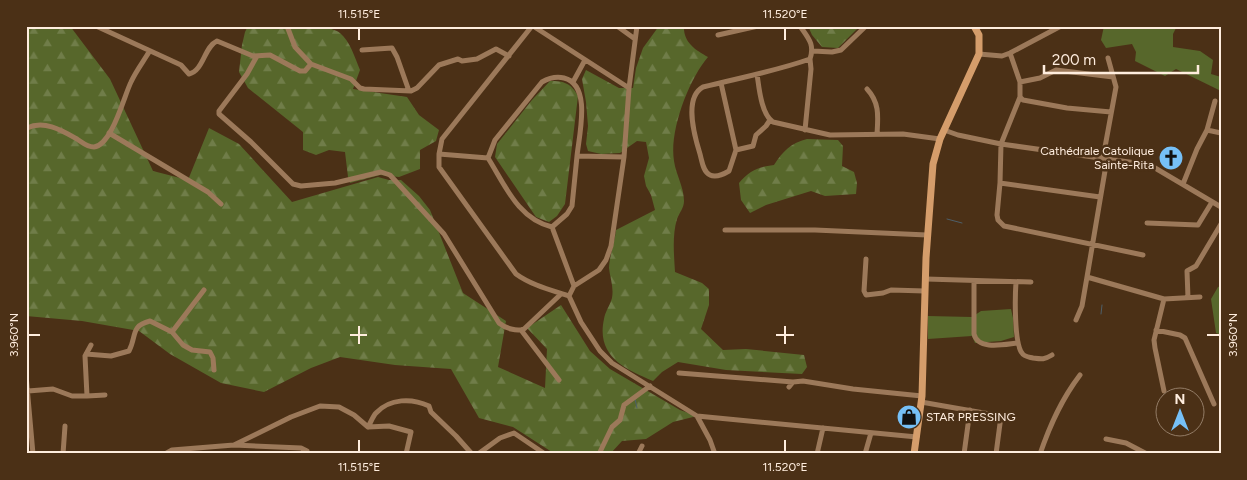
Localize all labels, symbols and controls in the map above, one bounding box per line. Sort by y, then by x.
text: 11.515°E [338,7,380,21]
text: 11.520°E [762,7,808,21]
scale bar [1044,42,1198,74]
text: 200 m [1052,51,1096,69]
place label: Cathédrale Catolique Sainte-Rita [1040,144,1154,172]
church icon: Cathédrale Catolique Sainte-Rita [1158,145,1184,171]
text: 3.960°N [7,313,21,357]
text: 3.960°N [1226,313,1240,357]
north arrow [1154,388,1204,438]
text: N [1175,391,1185,408]
shop icon: STAR PRESSING [896,404,922,430]
place label: STAR PRESSING [926,410,1016,424]
text: 11.515°E [338,460,380,474]
text: 11.520°E [762,460,808,474]

